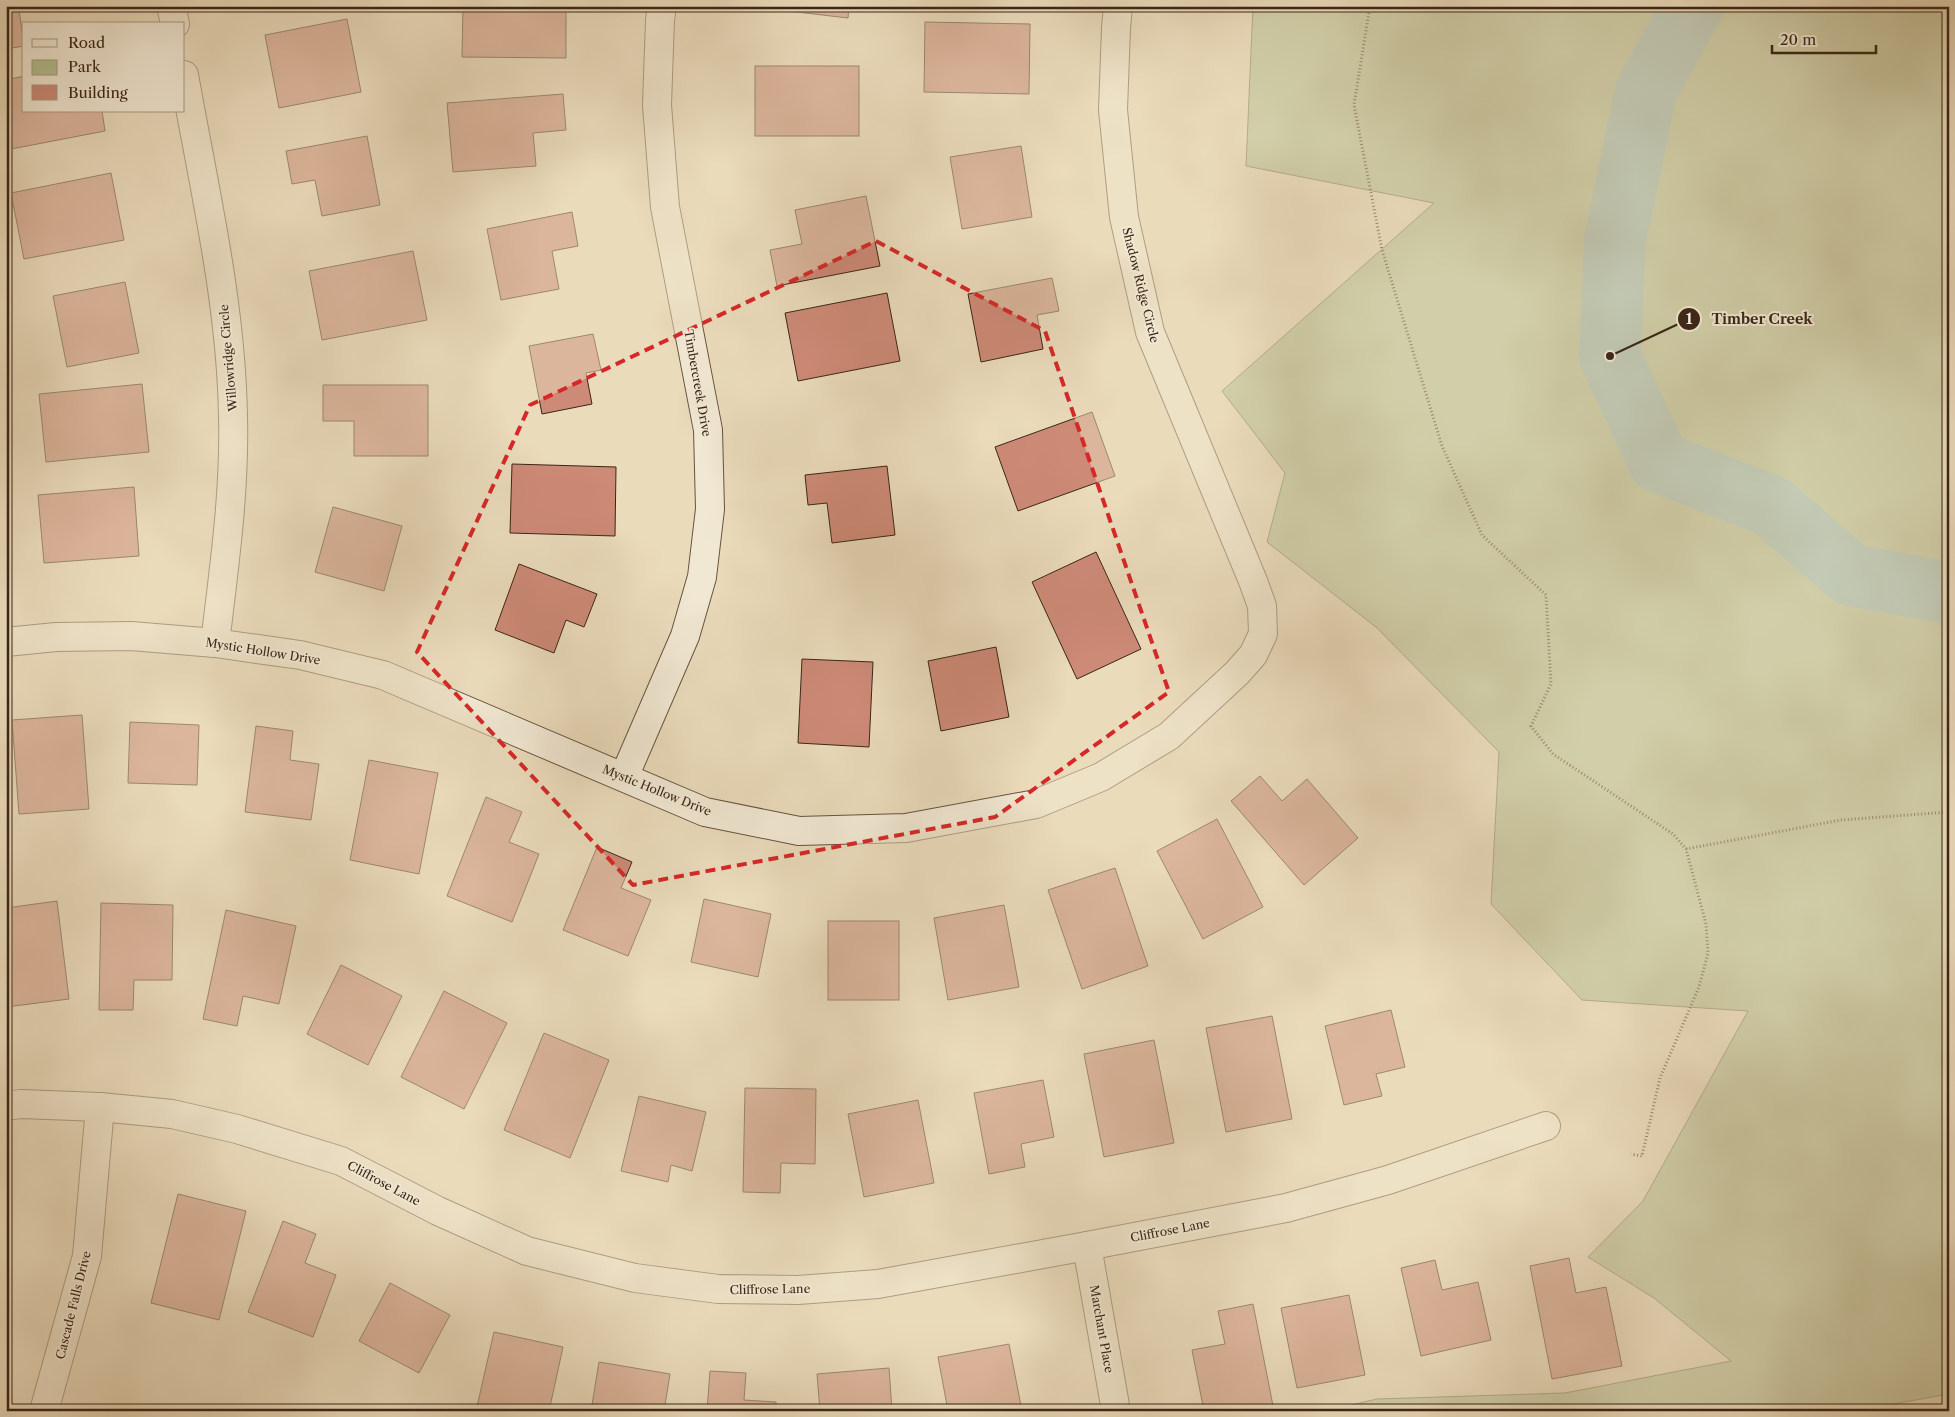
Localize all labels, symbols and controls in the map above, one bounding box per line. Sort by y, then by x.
legend [22,22,185,112]
scale bar [1772,22,1876,54]
text: 20 m [1780,30,1816,49]
text: Road [68,33,105,52]
text: Park [68,57,102,76]
text: Building [68,83,128,102]
street label: Shadow Ridge Circle [1119,226,1163,345]
street label: Willowridge Circle [216,304,240,413]
callout: Timber Creek [1676,304,1822,333]
text: 1 [1686,309,1693,328]
text: Timber Creek [1711,310,1813,328]
street label: Timbercreek Drive [681,328,715,438]
street label: Mystic Hollow Drive [204,634,322,668]
street label: Mystic Hollow Drive [600,761,714,819]
street label: Cliffrose Lane [345,1157,423,1209]
street label: Cliffrose Lane [1129,1215,1211,1245]
street label: Cascade Falls Drive [52,1249,94,1361]
street label: Cliffrose Lane [730,1281,811,1297]
street label: Marchant Place [1087,1284,1117,1374]

